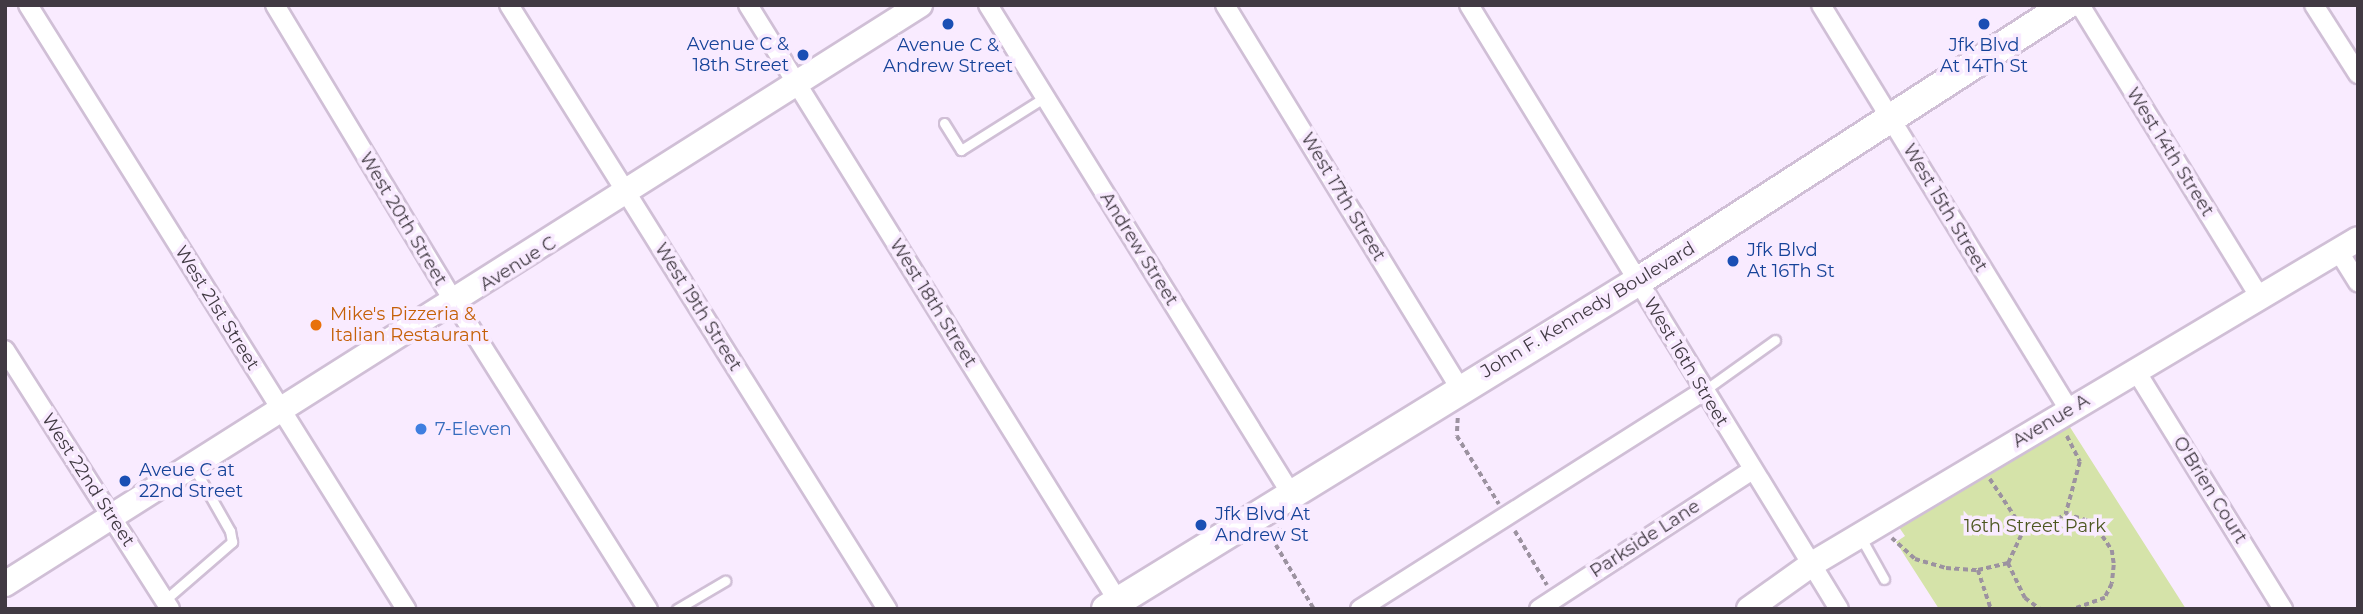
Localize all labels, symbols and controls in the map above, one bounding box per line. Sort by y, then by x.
marker: Avenue C & Andrew Street [940,16,956,32]
marker: Jfk Blvd At 14Th St [1976,16,1992,32]
place label: Avenue C & 18th Street [687,34,789,76]
place label: Avenue C & Andrew Street [883,35,1013,78]
place label: Jfk Blvd At 14Th St [1940,35,2028,78]
marker: Avenue C & 18th Street [795,47,811,63]
street label: West 14th Street [2122,84,2218,220]
street label: West 17th Street [1296,129,1390,265]
street label: West 15th Street [1898,140,1992,276]
street label: West 20th Street [355,148,451,290]
street label: Andrew Street [1095,188,1183,310]
street label: Avenue C [476,232,560,296]
street label: West 18th Street [885,235,981,371]
street label: John F. Kennedy Boulevard [1477,237,1699,383]
street label: West 19th Street [650,239,746,375]
place label: Jfk Blvd At 16Th St [1747,240,1835,282]
street label: West 21st Street [170,242,264,374]
marker: Jfk Blvd At 16Th St [1725,253,1741,269]
street label: West 16th Street [1639,294,1733,430]
place label: Mike's Pizzeria & Italian Restaurant [330,304,489,346]
marker: Mike's Pizzeria & Italian Restaurant [308,317,324,333]
street label: Avenue A [2009,390,2093,452]
street label: West 22nd Street [37,409,139,551]
place label: 7-Eleven [435,418,512,440]
marker: 7-Eleven [413,421,429,437]
street label: O'Brien Court [2168,432,2252,548]
place label: Aveue C at 22nd Street [139,460,243,503]
marker: Aveue C at 22nd Street [117,473,133,489]
street label: Parkside Lane [1586,495,1704,583]
place label: Jfk Blvd At Andrew St [1215,504,1311,546]
park label: 16th Street Park [1964,515,2106,537]
marker: Jfk Blvd At Andrew St [1193,517,1209,533]

